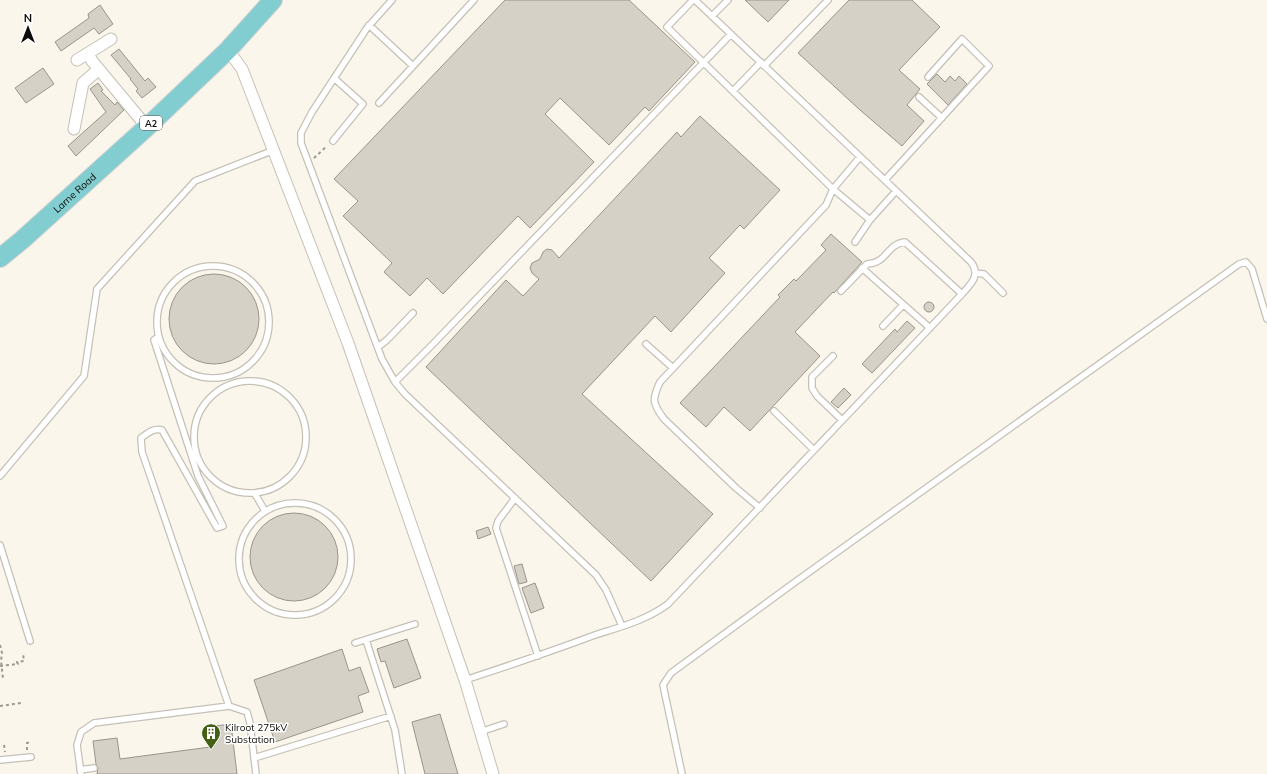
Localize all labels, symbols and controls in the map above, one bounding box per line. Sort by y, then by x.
north arrow [8,8,48,48]
text: N [24,11,32,25]
road number: A2 [140,116,162,130]
street label: Larne Road [50,170,99,215]
place label: Kilroot 275kV Substation [225,721,287,746]
building icon: Kilroot 275kV Substation [200,722,222,750]

